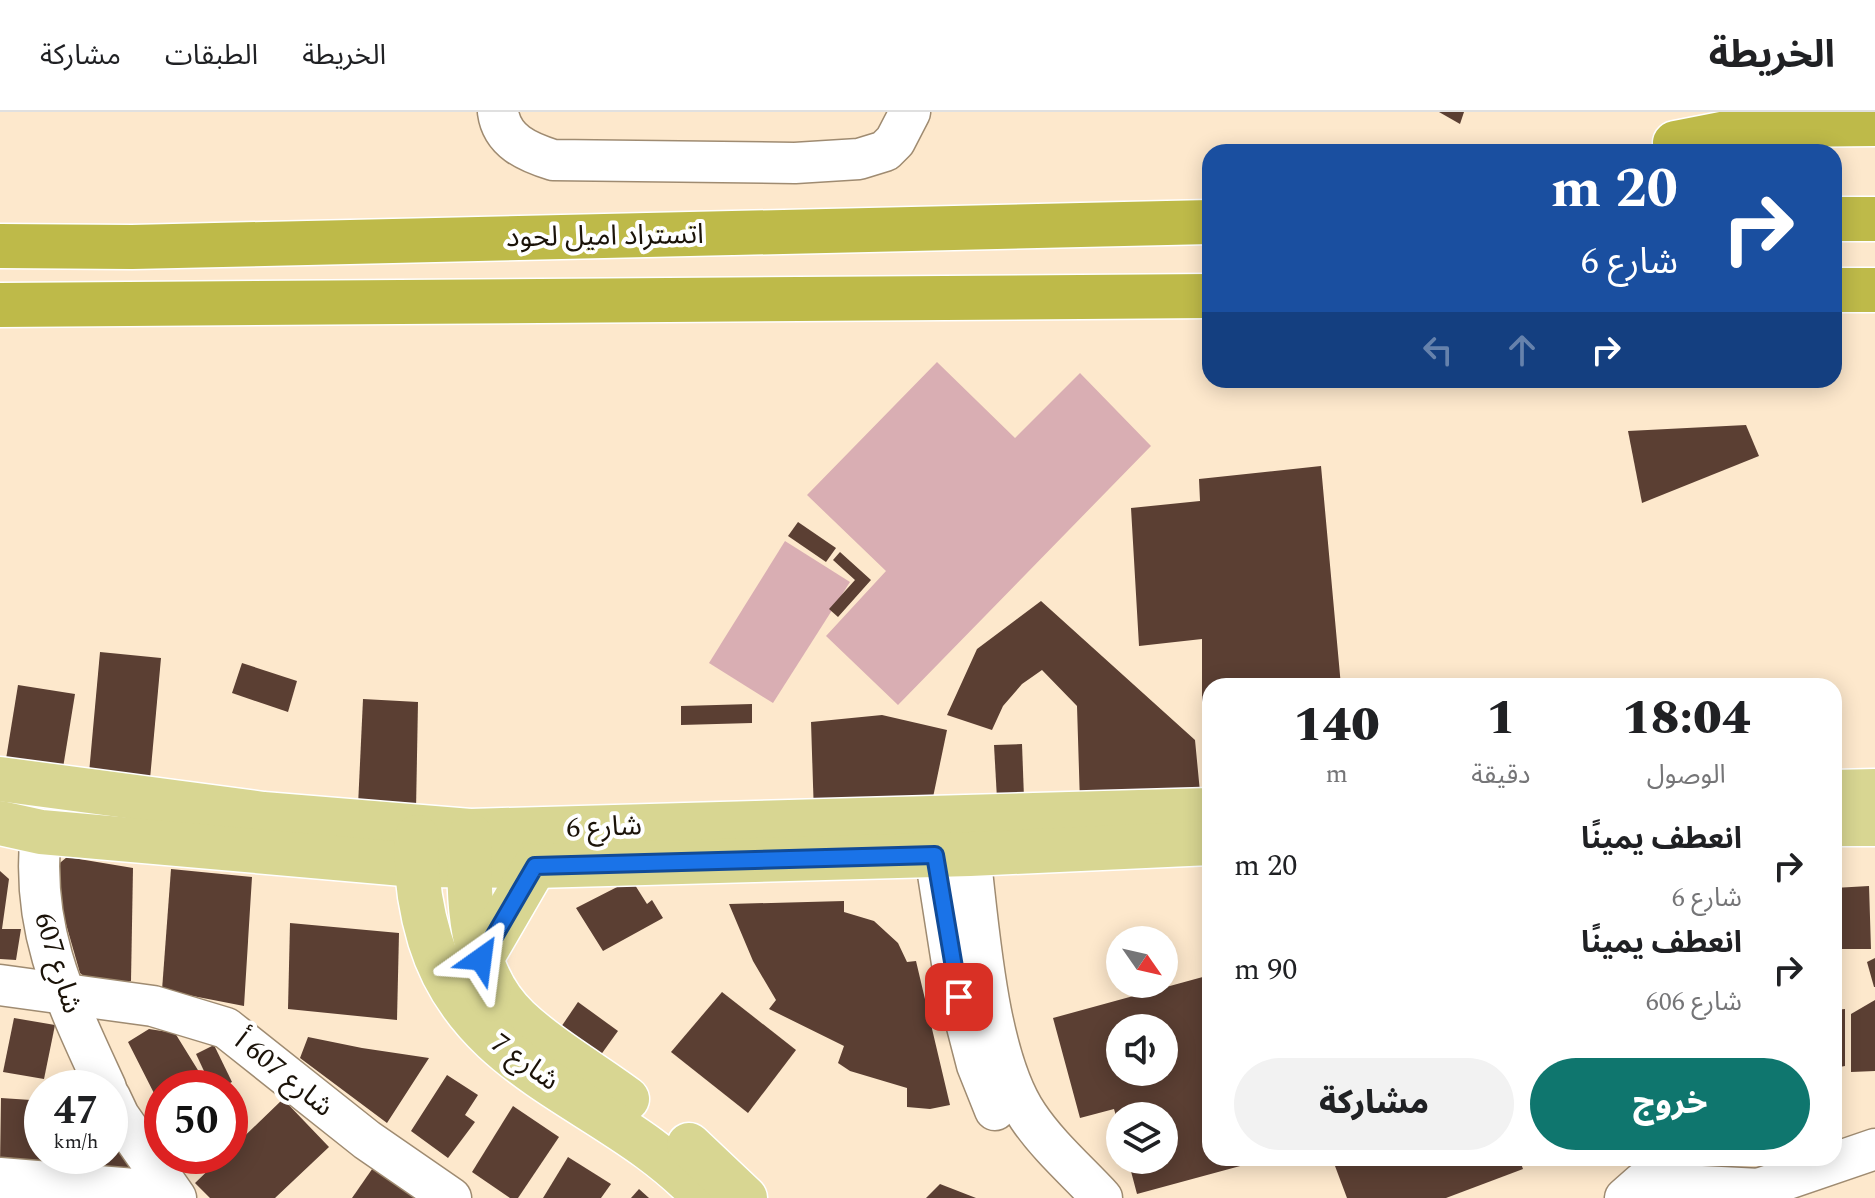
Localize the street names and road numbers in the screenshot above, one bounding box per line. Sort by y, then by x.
street label: اتستراد اميل لحود [506,213,704,259]
street label: شارع 6 [565,804,643,850]
street label: شارع 607 [22,907,94,1019]
street label: شارع 607 أ [225,1020,343,1128]
street label: شارع 7 [482,1022,568,1102]

